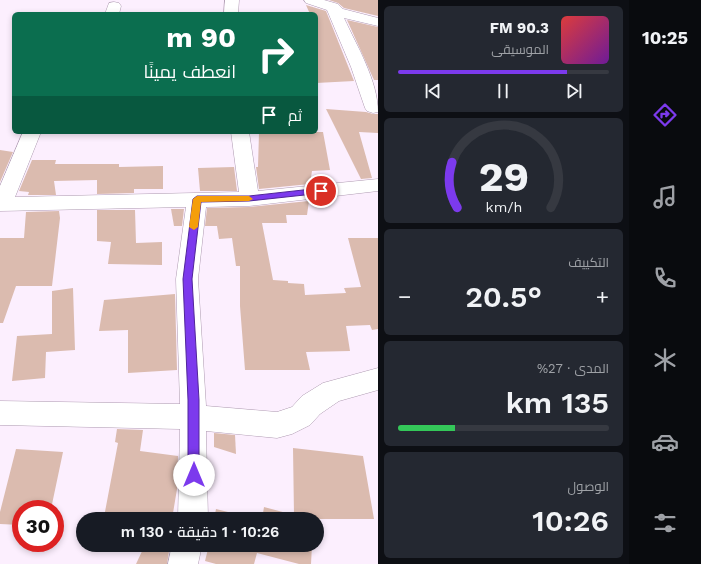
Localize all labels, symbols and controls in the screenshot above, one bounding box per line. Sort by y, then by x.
text: 90.3 FM [490,19,549,37]
text: 90 m [166,21,236,54]
text: 10:25 [642,27,688,48]
icon: right [250,28,302,80]
text: الموسيقى [491,42,549,57]
text: انعطف يمينًا [143,61,236,82]
icon: previous [422,80,444,102]
icon: pause [492,80,514,102]
icon: next [563,80,585,102]
icon: directions [651,101,679,129]
icon: arrive [258,104,280,126]
text: ثم [288,107,302,125]
text: 29 [478,152,529,201]
pin [304,174,338,208]
icon: arrive [310,180,332,202]
icon: music [651,183,679,211]
text: km/h [485,199,522,215]
text: التكييف [568,255,609,270]
icon: phone [651,264,679,292]
text: 20.5° [465,279,542,314]
text: − [398,284,411,309]
text: + [596,284,609,309]
icon: climate [651,346,679,374]
text: المدى · 27% [537,361,609,376]
text: 135 km [506,385,609,420]
icon: car [651,428,679,456]
position arrow [173,454,215,496]
text: الوصول [568,479,609,494]
speed limit sign: 30 [12,500,64,552]
text: 10:26 [532,503,609,538]
icon: filters [651,509,679,537]
text: 10:26 · 1 دقيقة · 130 m [121,523,279,541]

